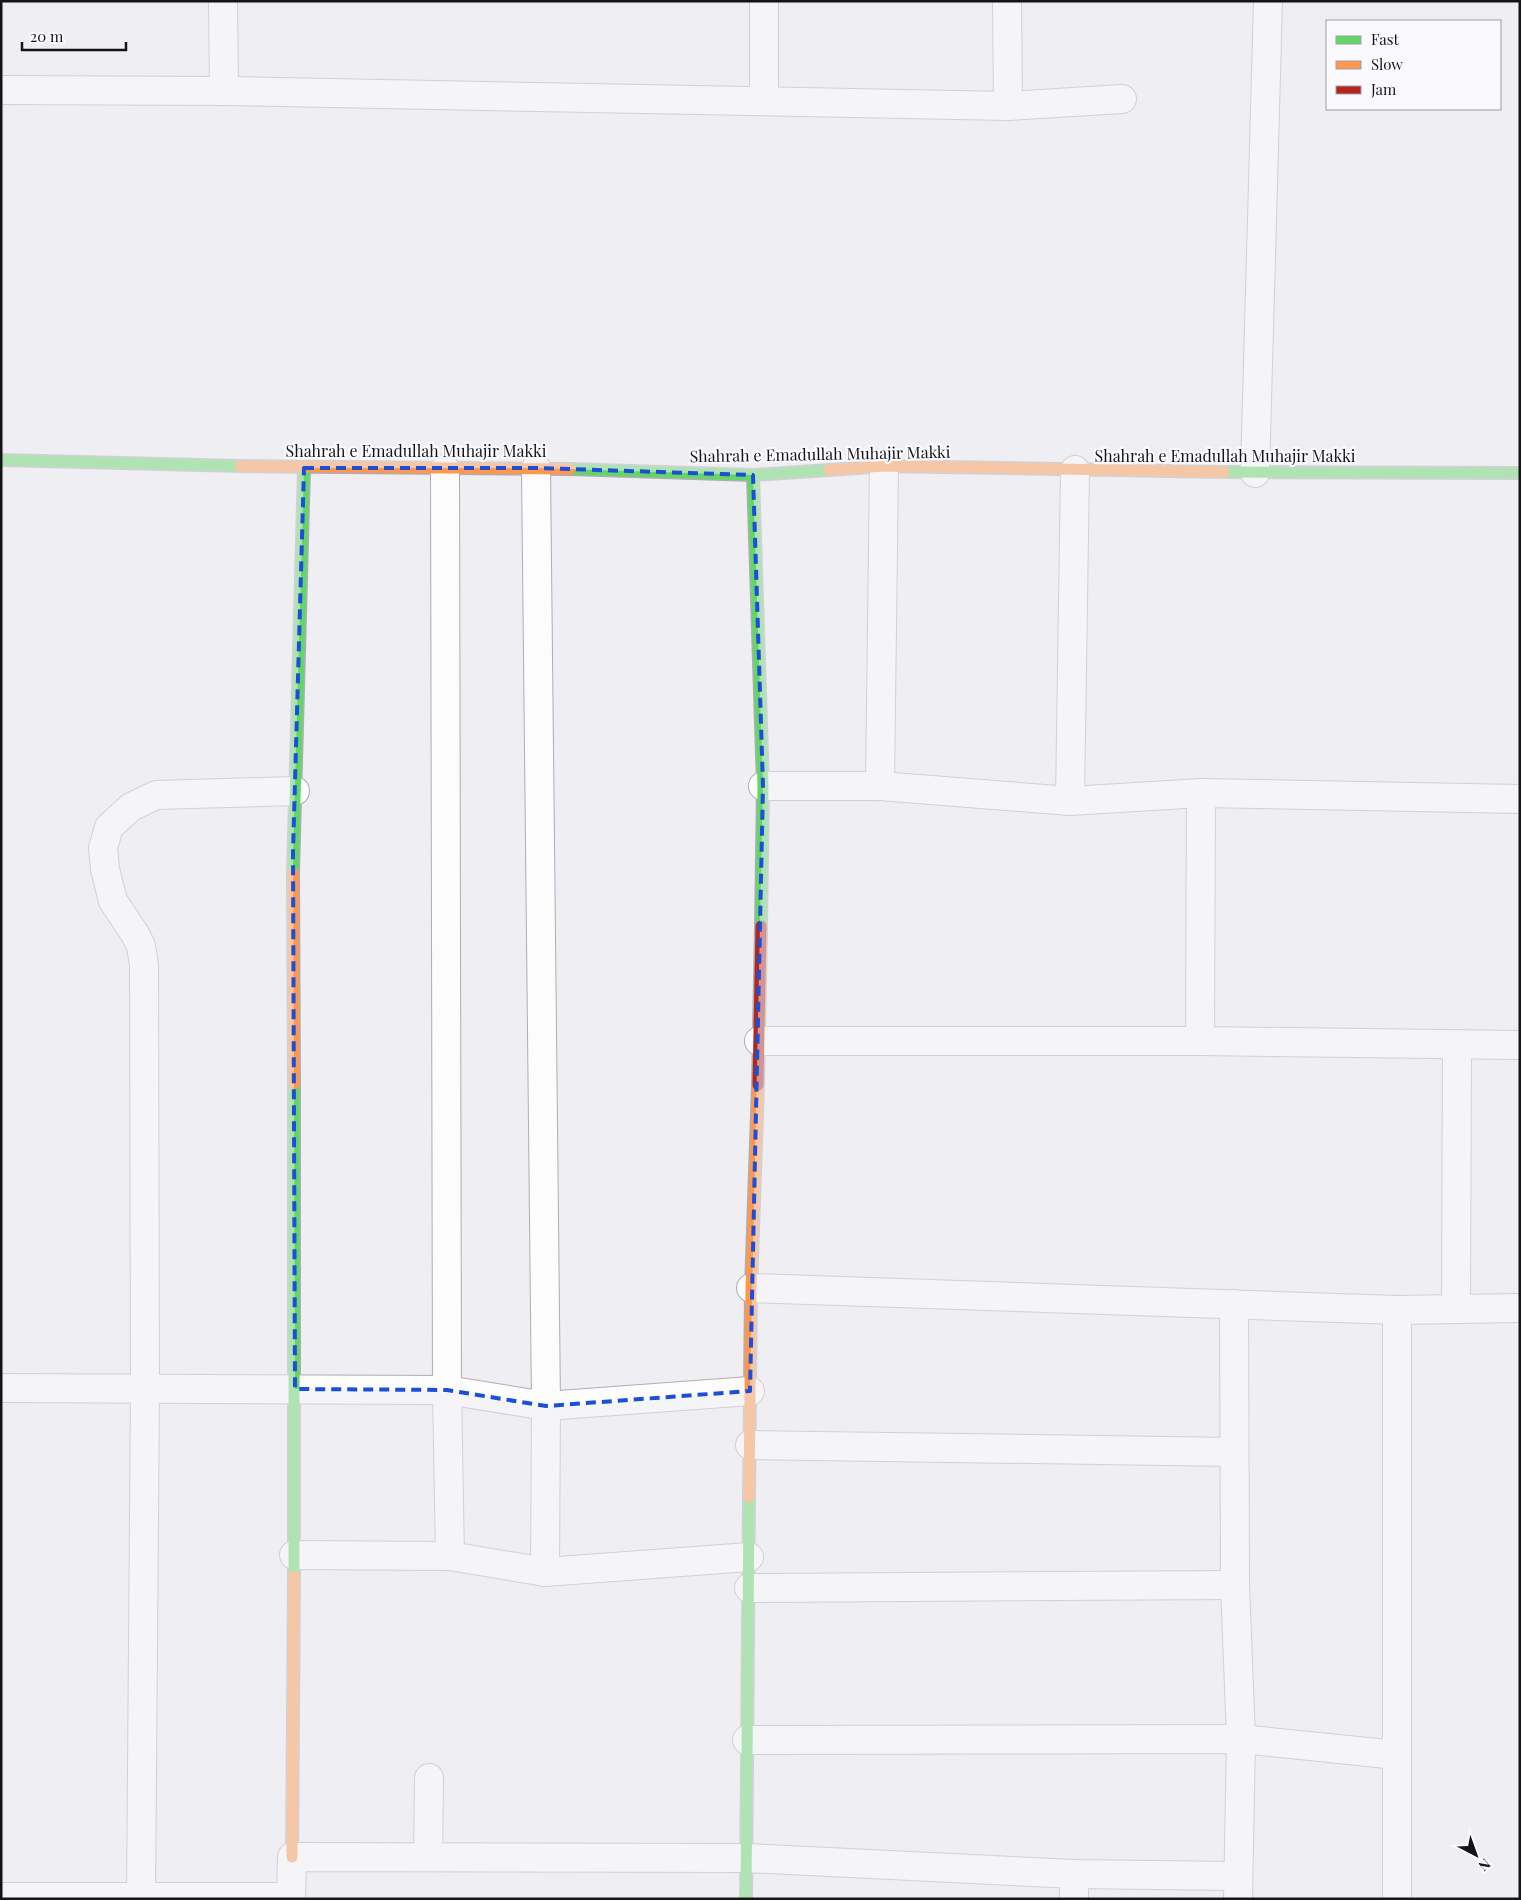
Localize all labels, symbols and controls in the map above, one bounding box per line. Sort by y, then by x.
scale bar [22,20,126,52]
legend [1326,20,1501,110]
text: 20 m [30,26,64,46]
text: Fast [1371,29,1400,49]
text: Slow [1371,54,1403,74]
text: Jam [1370,79,1397,99]
street label: Shahrah e Emadullah Muhajir Makki [286,440,547,461]
street label: Shahrah e Emadullah Muhajir Makki [689,441,951,466]
street label: Shahrah e Emadullah Muhajir Makki [1095,445,1356,466]
north arrow [1451,1830,1501,1880]
text: N [1475,1855,1495,1876]

